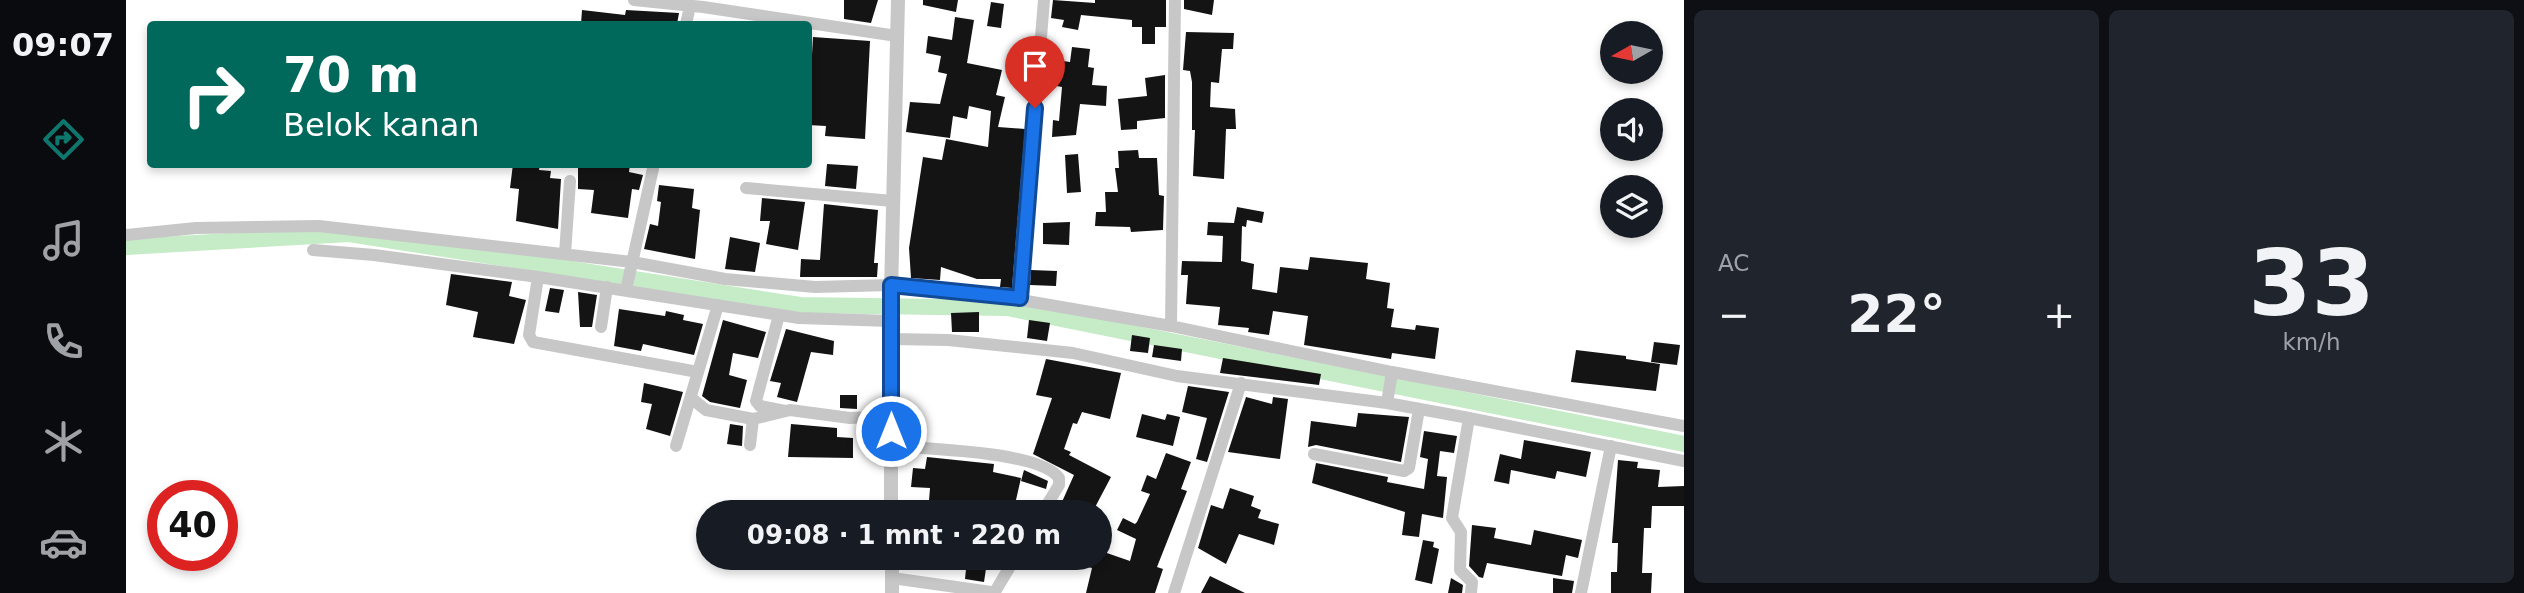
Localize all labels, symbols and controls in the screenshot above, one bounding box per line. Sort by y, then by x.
north arrow [1600,21,1662,84]
map controls [1600,21,1663,238]
text: 09:07 [12,26,114,64]
pin [1005,36,1065,108]
text: 70 m [283,47,419,104]
icon: arrive [1016,47,1054,85]
icon: right [168,49,259,140]
button: sound [1600,98,1663,161]
text: Belok kanan [283,106,480,144]
icon: directions [39,115,88,164]
button: layers [1600,175,1663,238]
icon: music [39,216,88,265]
text: 33 [2248,231,2375,336]
text: AC [1718,250,1749,276]
text: 22° [1847,284,1946,344]
text: − [1718,293,1750,337]
text: + [2043,293,2075,337]
icon: phone [39,317,88,366]
text: km/h [2282,329,2341,355]
position arrow [854,394,928,468]
icon: climate [39,417,88,466]
speed limit sign: 40 [147,480,238,571]
icon: car [39,518,88,567]
text: 09:08 · 1 mnt · 220 m [747,520,1061,550]

